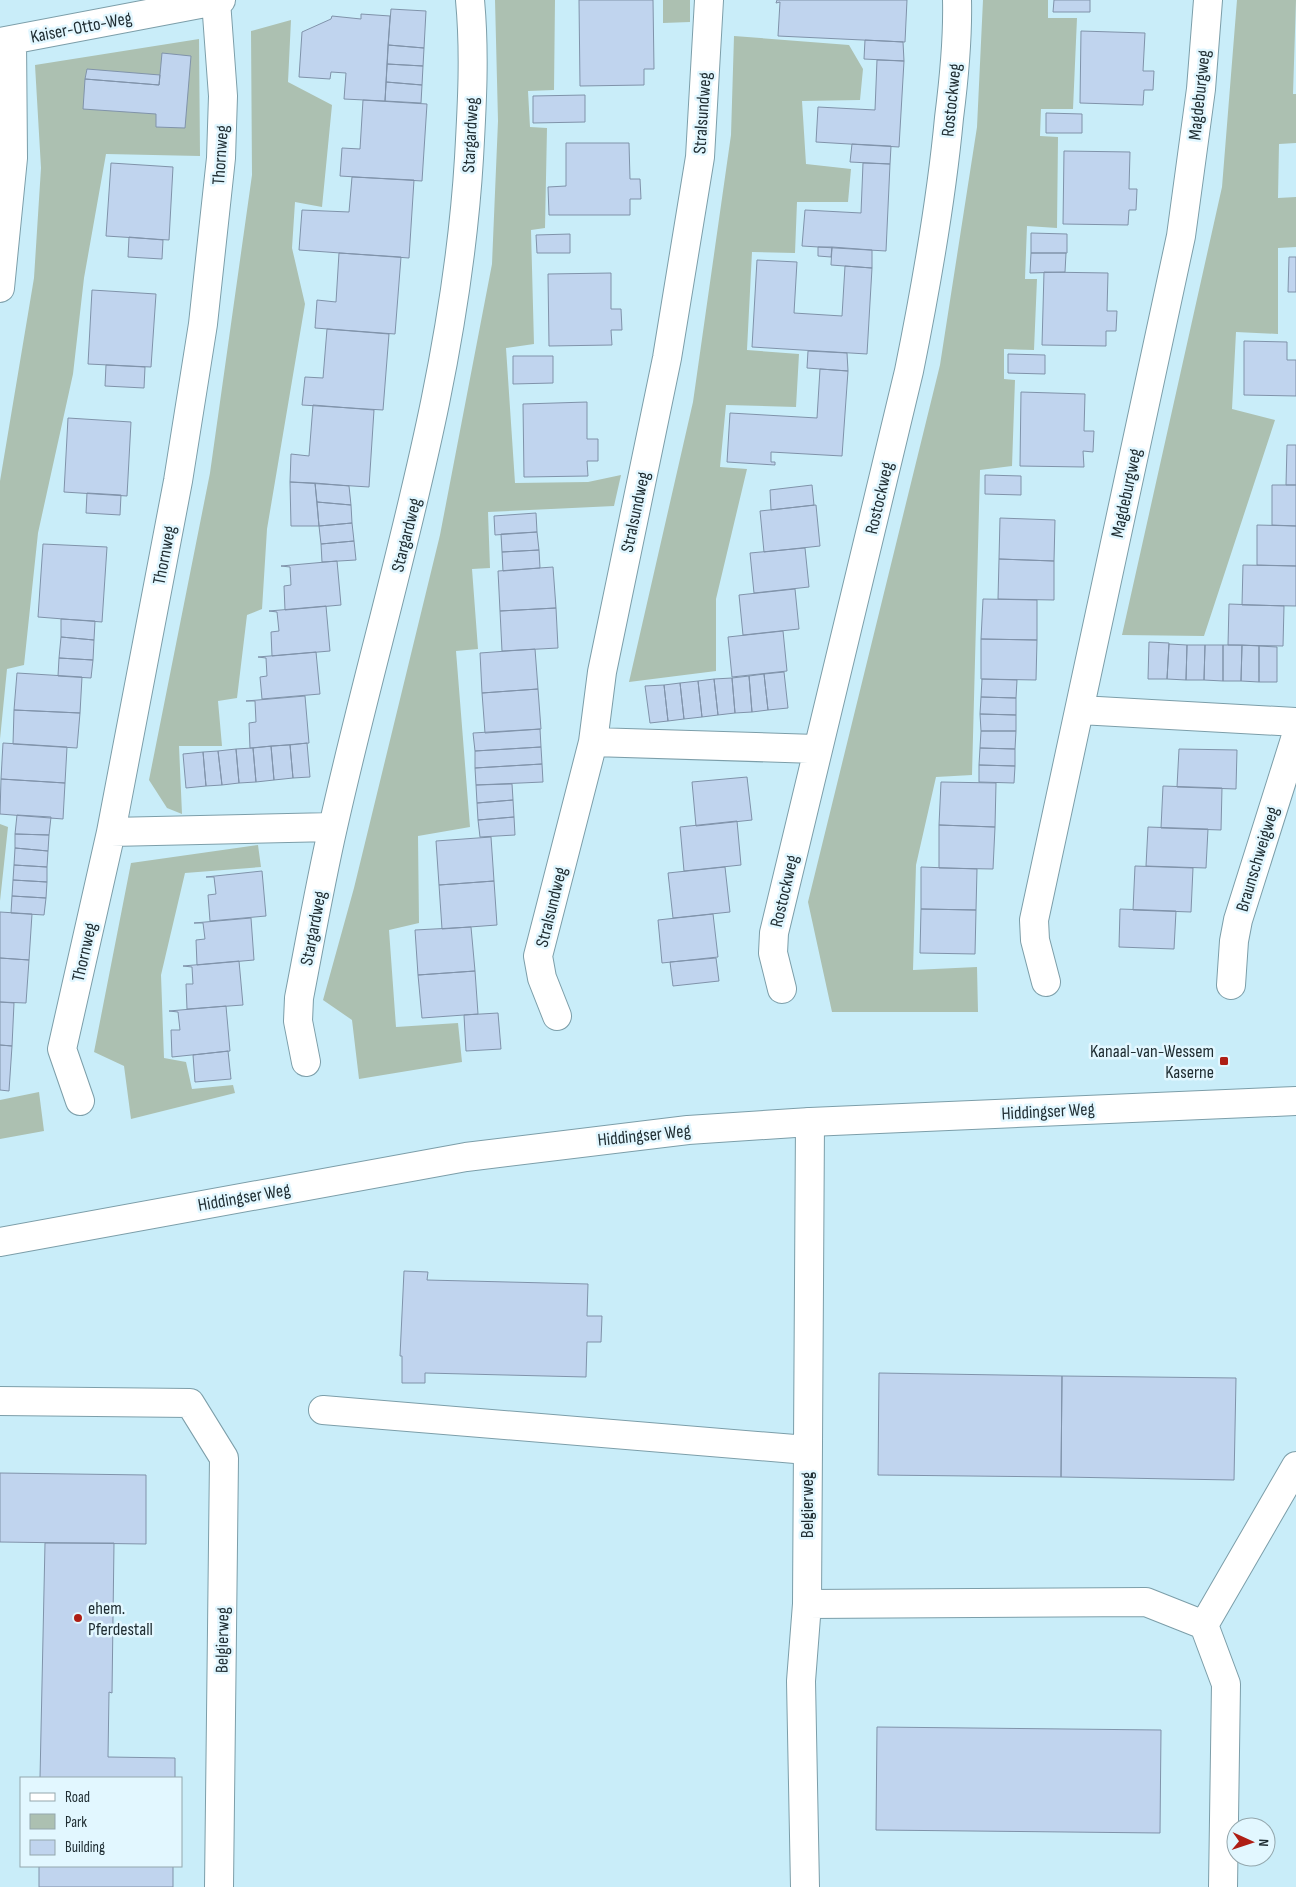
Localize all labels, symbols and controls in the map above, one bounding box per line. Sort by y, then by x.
street label: Kaiser-Otto-Weg [29,7,134,48]
street label: Magdeburgweg [1184,49,1215,141]
street label: Rostockweg [937,62,966,138]
street label: Stralsundweg [689,71,716,155]
street label: Stargardweg [458,97,483,173]
street label: Thornweg [208,125,233,186]
street label: Magdeburgweg [1107,447,1146,540]
street label: Rostockweg [861,460,898,536]
street label: Stralsundweg [617,470,654,554]
street label: Stargardweg [387,496,426,574]
street label: Thornweg [148,524,180,586]
street label: Braunschweigweg [1232,804,1283,914]
street label: Rostockweg [766,853,803,929]
street label: Stralsundweg [531,865,572,949]
street label: Stargardweg [296,889,331,967]
street label: Thornweg [68,921,101,984]
place label: Kanaal-van-Wessem Kaserne [1090,1041,1214,1083]
marker: Kanaal-van-Wessem Kaserne [1218,1055,1230,1067]
street label: Hiddingser Weg [1001,1099,1095,1124]
street label: Hiddingser Weg [597,1120,692,1151]
street label: Hiddingser Weg [196,1179,292,1216]
street label: Belgierweg [797,1472,818,1538]
place label: ehem. Pferdestall [88,1598,153,1640]
street label: Belgierweg [211,1607,234,1673]
marker: ehem. Pferdestall [72,1612,84,1624]
legend [20,1777,182,1867]
text: Road [65,1788,90,1807]
text: Park [65,1813,87,1832]
north arrow [1226,1817,1276,1867]
text: Building [65,1838,105,1857]
text: N [1255,1838,1272,1847]

